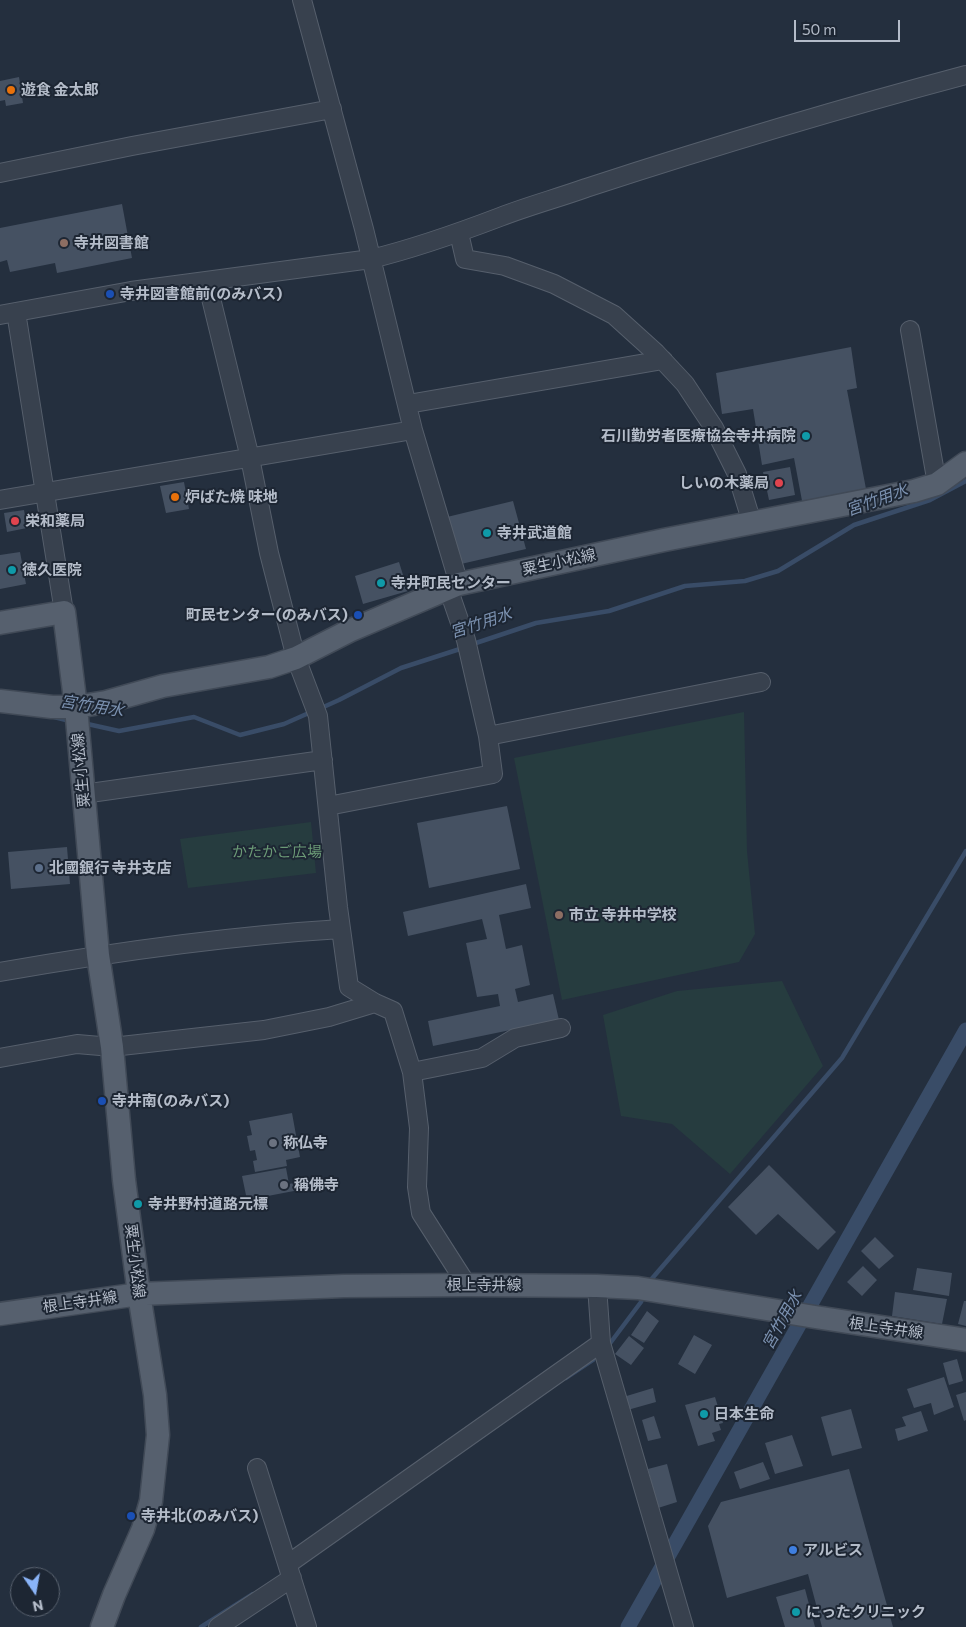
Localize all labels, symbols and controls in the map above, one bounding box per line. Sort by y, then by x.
scale bar [796,10,902,42]
text: 50 m [802,20,836,38]
place label: 遊食 金太郎 [21,81,99,99]
marker: 遊食 金太郎 [5,84,17,96]
place label: 寺井図書館 [74,234,149,252]
marker: 寺井図書館 [58,237,70,249]
place label: 寺井図書館前(のみバス) [120,285,282,303]
marker: 寺井図書館前(のみバス) [104,288,116,300]
place label: 石川勤労者医療協会寺井病院 [601,427,796,445]
marker: 石川勤労者医療協会寺井病院 [800,430,812,442]
place label: しいの木薬局 [679,474,769,492]
marker: しいの木薬局 [773,477,785,489]
water label: 宮竹用水 [844,480,910,520]
place label: 炉ばた焼 味地 [185,488,278,506]
marker: 炉ばた焼 味地 [169,491,181,503]
place label: 栄和薬局 [25,512,85,530]
marker: 栄和薬局 [9,515,21,527]
place label: 寺井武道館 [497,524,572,542]
marker: 寺井武道館 [481,527,493,539]
street label: 粟生小松線 [520,545,598,579]
place label: 徳久医院 [22,561,82,579]
marker: 徳久医院 [6,564,18,576]
place label: 寺井町民センター [391,574,511,592]
marker: 寺井町民センター [375,577,387,589]
water label: 宮竹用水 [448,604,514,642]
place label: 町民センター(のみバス) [186,606,348,624]
marker: 町民センター(のみバス) [352,609,364,621]
water label: 宮竹用水 [59,692,125,720]
street label: 粟生小松線 [69,732,93,808]
park label: かたかご広場 [232,843,322,861]
place label: 北國銀行 寺井支店 [49,859,172,877]
marker: 北國銀行 寺井支店 [33,862,45,874]
place label: 市立 寺井中学校 [569,906,677,924]
marker: 市立 寺井中学校 [553,909,565,921]
place label: 寺井南(のみバス) [112,1092,229,1110]
marker: 寺井南(のみバス) [96,1095,108,1107]
place label: 称仏寺 [283,1134,328,1152]
marker: 称仏寺 [267,1137,279,1149]
place label: 稱佛寺 [294,1176,339,1194]
marker: 稱佛寺 [278,1179,290,1191]
place label: 寺井野村道路元標 [148,1195,268,1213]
marker: 寺井野村道路元標 [132,1198,144,1210]
street label: 粟生小松線 [121,1223,149,1299]
street label: 根上寺井線 [447,1276,521,1294]
water label: 宮竹用水 [758,1287,806,1353]
street label: 根上寺井線 [42,1288,118,1316]
street label: 根上寺井線 [848,1314,924,1342]
place label: 日本生命 [714,1405,774,1423]
marker: 日本生命 [698,1408,710,1420]
place label: 寺井北(のみバス) [141,1507,258,1525]
marker: 寺井北(のみバス) [125,1510,137,1522]
place label: アルビス [803,1541,863,1559]
marker: アルビス [787,1544,799,1556]
north arrow [10,1567,60,1617]
text: N [31,1597,45,1616]
place label: にったクリニック [806,1603,926,1621]
marker: にったクリニック [790,1606,802,1618]

